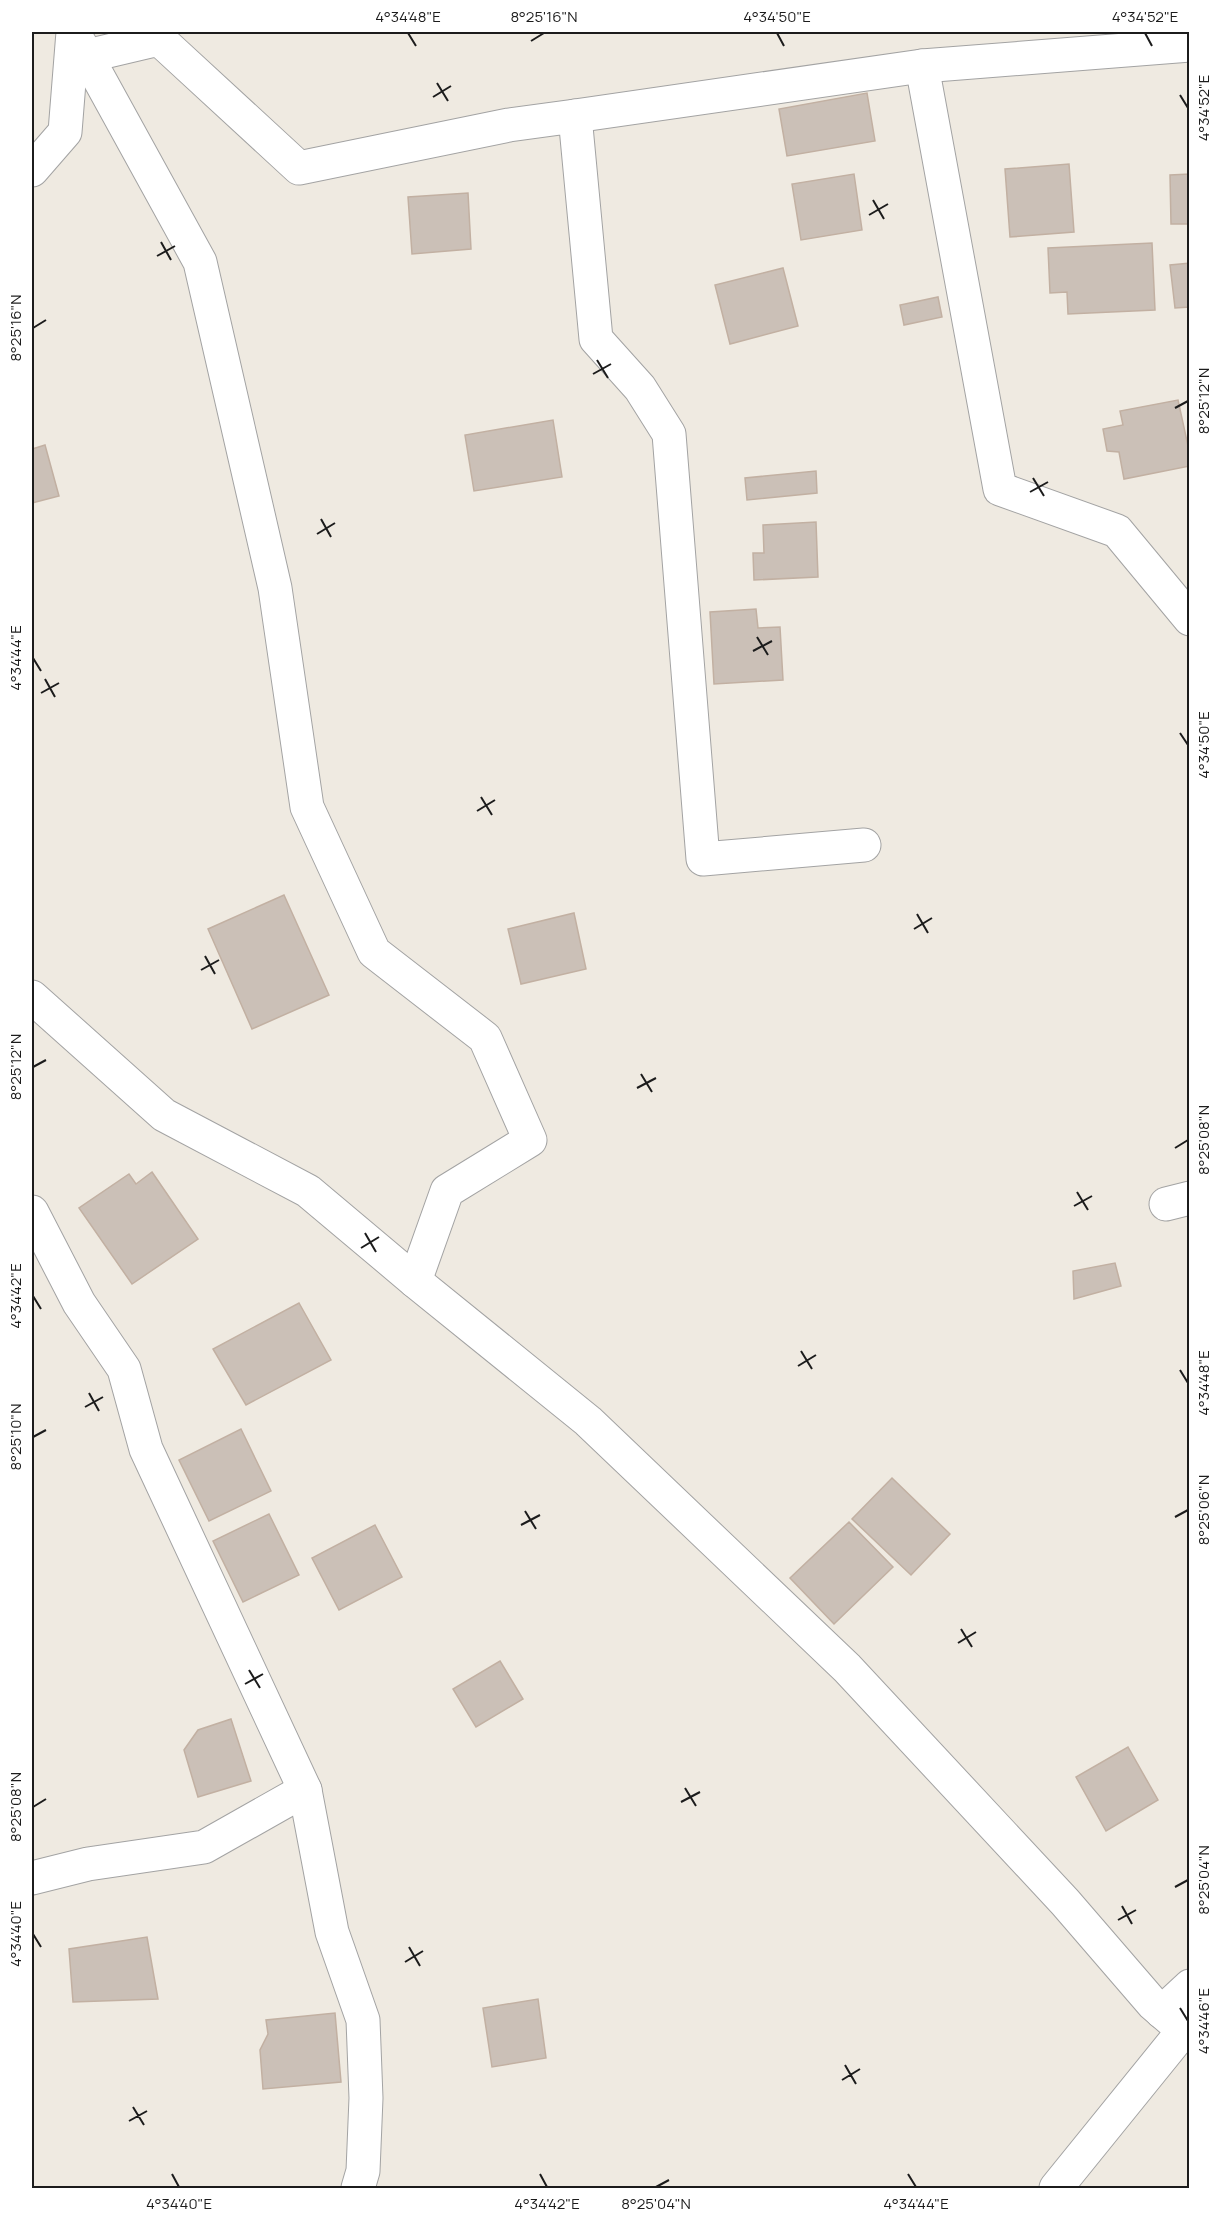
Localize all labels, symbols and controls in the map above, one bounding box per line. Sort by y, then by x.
text: 4°34'48"E [375,6,441,27]
text: 8°25'16"N [510,6,578,27]
text: 4°34'50"E [743,6,811,27]
text: 4°34'52"E [1112,6,1178,27]
text: 4°34'52"E [1193,75,1214,141]
text: 8°25'16"N [5,294,26,362]
text: 8°25'12"N [1193,368,1214,434]
text: 4°34'44"E [5,625,26,691]
text: 4°34'50"E [1193,711,1214,779]
text: 8°25'12"N [5,1034,26,1100]
text: 8°25'08"N [1193,1105,1214,1175]
text: 4°34'42"E [5,1263,26,1329]
text: 4°34'48"E [1193,1350,1214,1416]
text: 8°25'10"N [5,1403,26,1471]
text: 8°25'06"N [1193,1475,1214,1545]
text: 8°25'08"N [5,1772,26,1842]
text: 8°25'04"N [1193,1845,1214,1915]
text: 4°34'40"E [5,1901,26,1967]
text: 4°34'46"E [1193,1988,1214,2054]
text: 4°34'40"E [146,2193,212,2214]
text: 4°34'42"E [514,2193,580,2214]
text: 8°25'04"N [621,2193,691,2214]
text: 4°34'44"E [883,2193,949,2214]

